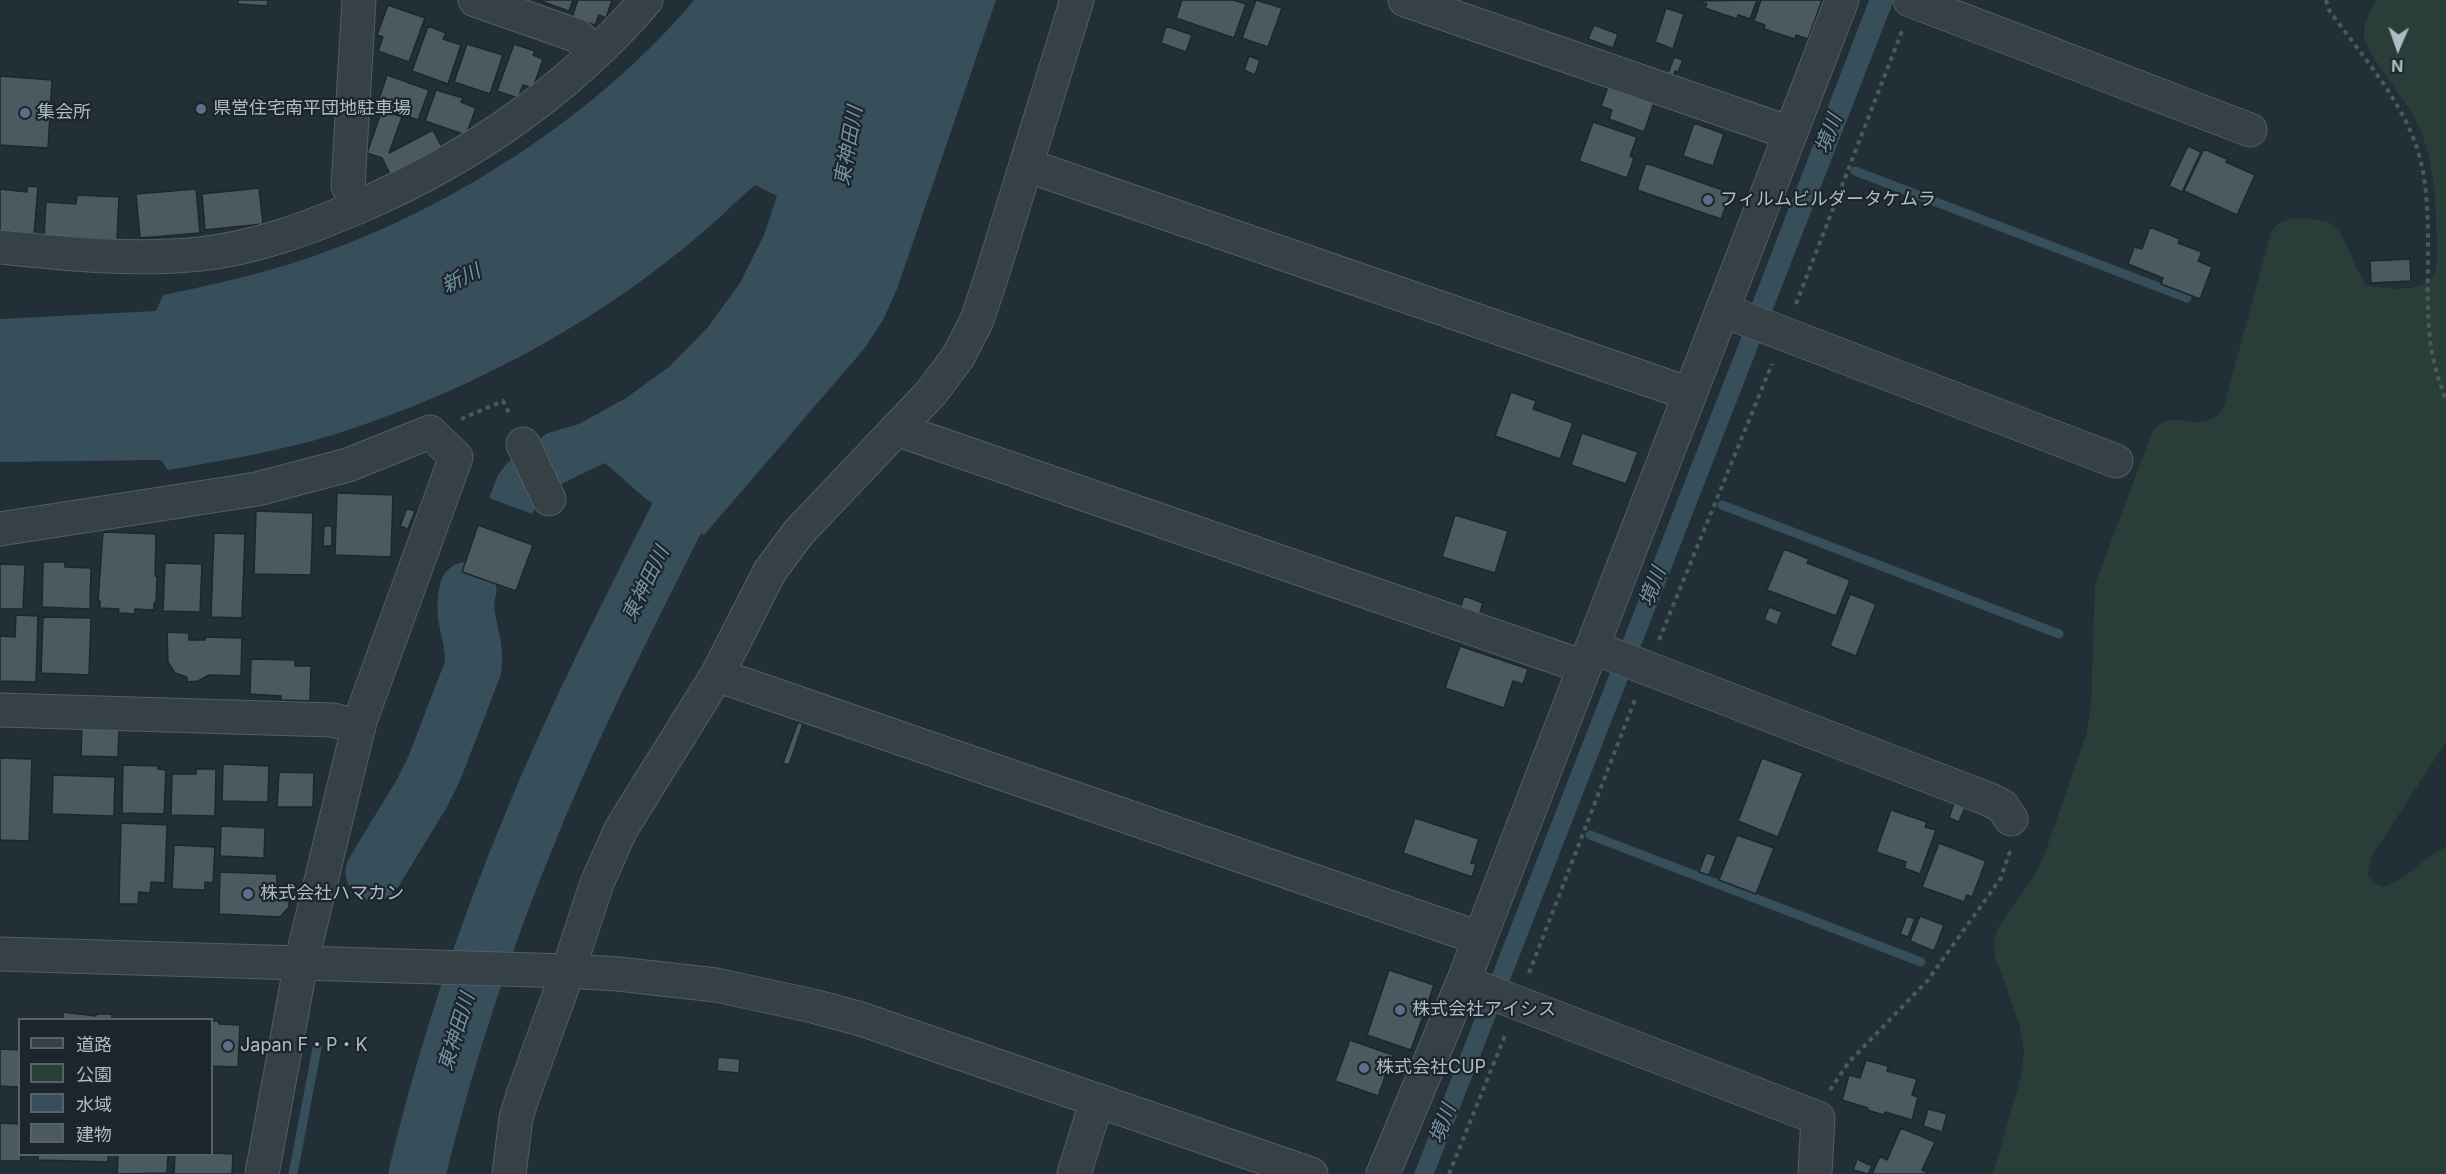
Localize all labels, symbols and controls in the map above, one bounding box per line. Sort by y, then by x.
north arrow [2368,18,2428,78]
text: N [2391,56,2404,76]
place label: 県営住宅南平団地駐車場 [213,98,411,120]
place label: 集会所 [37,102,91,124]
marker: 県営住宅南平団地駐車場 [194,102,208,116]
water label: 東神田川 [830,105,868,187]
marker: 集会所 [18,106,32,120]
water label: 境川 [1811,111,1847,157]
place label: フィルムビルダータケムラ [1720,189,1936,211]
marker: フィルムビルダータケムラ [1701,193,1715,207]
water label: 新川 [438,259,484,299]
water label: 東神田川 [618,543,674,625]
water label: 境川 [1635,564,1671,610]
place label: 株式会社ハマカン [260,883,404,905]
marker: 株式会社ハマカン [241,887,255,901]
water label: 東神田川 [434,990,480,1074]
place label: 株式会社アイシス [1412,999,1556,1021]
marker: 株式会社アイシス [1393,1003,1407,1017]
legend [18,1018,213,1156]
text: 道路 [76,1034,112,1055]
place label: Japan F・P・K [240,1035,368,1057]
marker: Japan F・P・K [221,1039,235,1053]
place label: 株式会社CUP [1376,1057,1486,1079]
marker: 株式会社CUP [1357,1061,1371,1075]
text: 公園 [76,1064,112,1085]
text: 水域 [76,1094,112,1115]
water label: 境川 [1425,1101,1461,1147]
text: 建物 [76,1124,112,1145]

